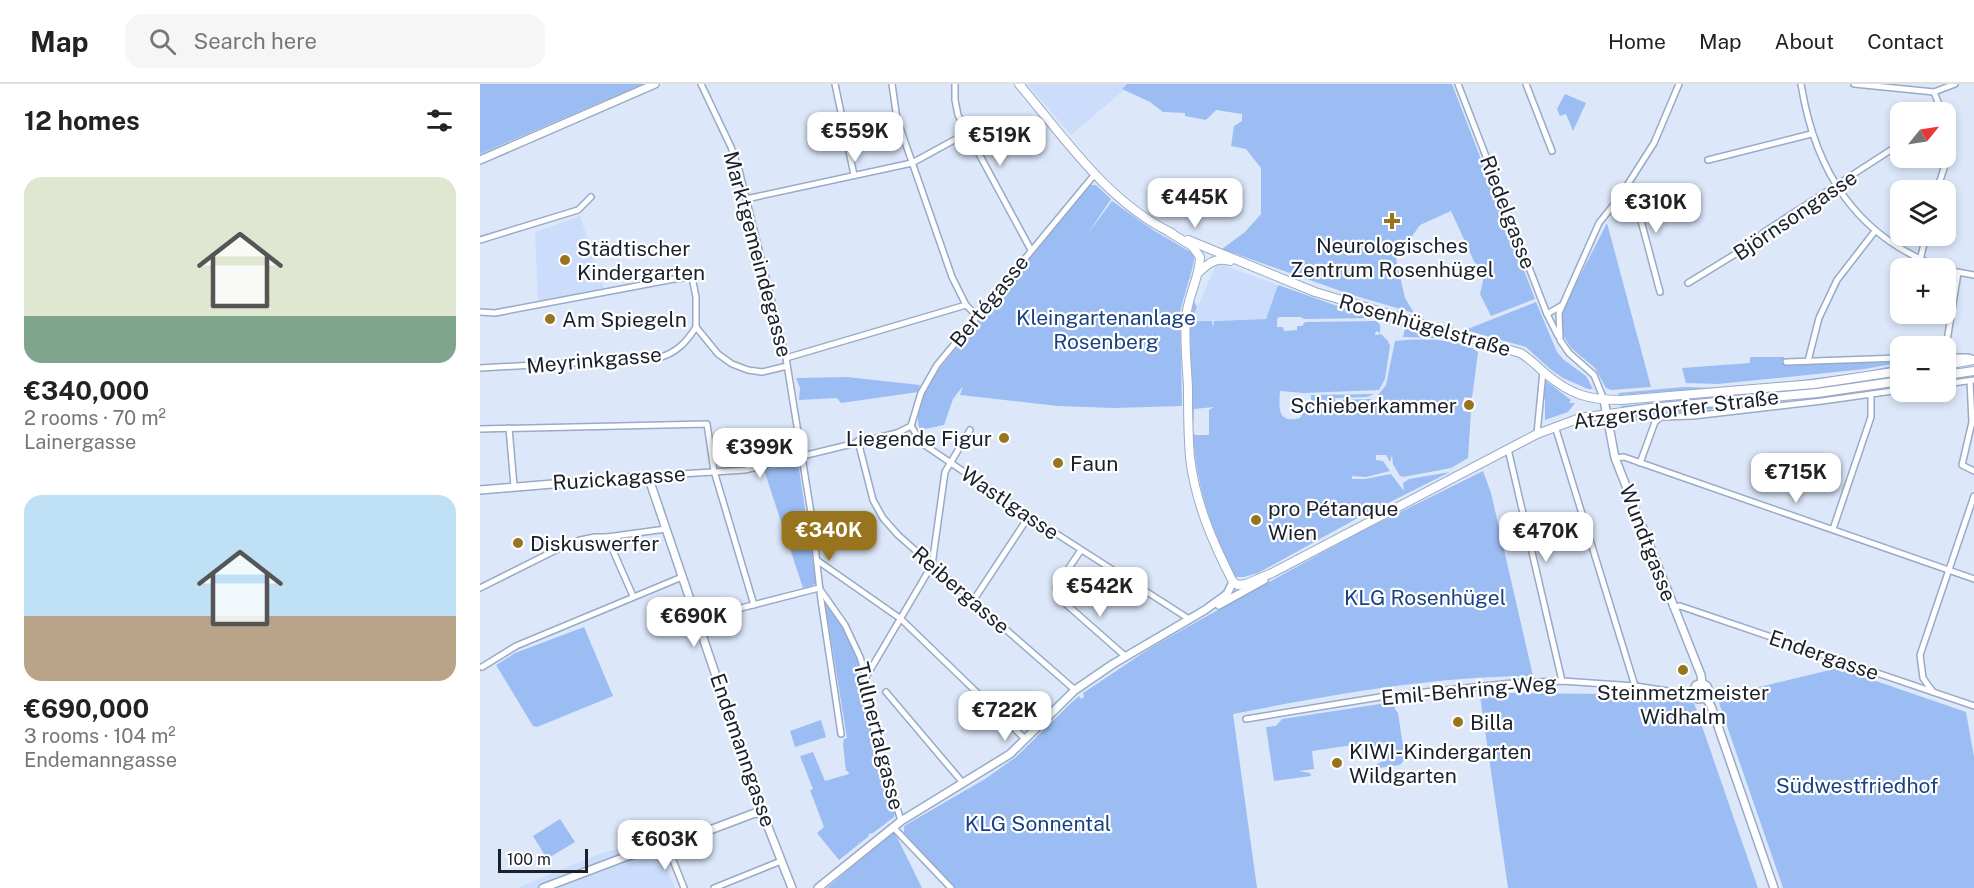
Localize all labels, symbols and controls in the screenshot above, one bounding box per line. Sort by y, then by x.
search box [125,14,545,68]
text: Map [30,25,89,58]
icon: search [146,25,179,58]
text: Search here [194,28,317,54]
text: Home [1608,29,1666,54]
text: Map [1699,29,1742,54]
text: About [1775,29,1834,54]
text: Contact [1867,29,1944,54]
north arrow [1890,102,1956,168]
map controls [1890,102,1956,402]
icon: filters [423,104,456,137]
text: 12 homes [24,105,140,136]
pin: €559K [813,112,897,163]
pin: €519K [958,116,1042,167]
text: €559K [821,119,889,143]
text: €519K [969,123,1031,147]
street label: Marktgemeindegasse [718,148,798,360]
street label: Riedelgasse [1475,152,1541,272]
street label: Björnsongasse [1728,164,1862,266]
pin: €445K [1153,178,1237,229]
button: layers [1890,180,1956,246]
pin: €310K [1614,183,1698,234]
text: €445K [1162,185,1228,209]
text: €310K [1625,190,1687,214]
marker: Neurologisches Zentrum Rosenhügel [1383,212,1401,230]
icon: home [186,216,294,324]
place label: Neurologisches Zentrum Rosenhügel [1290,233,1494,282]
place label: Städtischer Kindergarten [577,236,705,285]
street label: Bertégasse [944,250,1034,352]
marker: Städtischer Kindergarten [558,253,572,267]
button: + [1890,258,1956,324]
street label: Rosenhügelstraße [1336,289,1514,361]
park label: Kleingartenanlage Rosenberg [1016,305,1196,354]
place label: Am Spiegeln [562,307,687,332]
marker: Am Spiegeln [543,312,557,326]
button: − [1890,336,1956,402]
street label: Meyrinkgasse [525,342,663,378]
text: €340,000 [24,375,149,406]
street label: Atzgersdorfer Straße [1572,384,1780,434]
place label: Schieberkammer [1290,393,1457,418]
marker: Schieberkammer [1462,398,1476,412]
text: 2 rooms · 70 m² [24,406,166,430]
place label: Liegende Figur [846,426,992,451]
pin: €399K [718,428,802,479]
text: Lainergasse [24,430,136,454]
marker: Liegende Figur [997,431,1011,445]
text: €399K [727,435,793,459]
place label: Faun [1070,451,1118,476]
pin: €715K [1754,453,1838,504]
marker: Faun [1051,456,1065,470]
text: €715K [1765,460,1827,484]
street label: Ruzickagasse [552,461,686,495]
street label: Wastlgasse [956,461,1064,545]
street label: Wundtgasse [1614,481,1682,605]
place label: pro Pétanque Wien [1268,496,1398,545]
pin: €340K [787,511,871,562]
pin: €470K [1504,512,1588,563]
marker: pro Pétanque Wien [1249,513,1263,527]
text: €340K [796,518,862,542]
text: €470K [1513,519,1579,543]
place label: Diskuswerfer [530,531,659,556]
icon: home [186,534,294,642]
marker: Diskuswerfer [511,536,525,550]
street label: Reibergasse [907,541,1015,639]
pin: €542K [1058,567,1142,618]
text: €542K [1067,574,1133,598]
park label: KLG Rosenhügel [1344,585,1506,610]
pin: €690K [652,597,736,648]
text: €690K [661,604,727,628]
street label: Endergasse [1766,625,1882,685]
street label: Tullnertalgasse [849,659,909,813]
marker: Steinmetzmeister Widhalm [1676,663,1690,677]
street label: Endemanngasse [705,670,781,830]
street label: Emil-Behring-Weg [1380,670,1558,710]
place label: Steinmetzmeister Widhalm [1597,680,1769,729]
pin: €722K [963,691,1047,742]
text: €690,000 [24,693,149,724]
text: €722K [972,698,1038,722]
place label: Billa [1470,710,1513,735]
marker: Billa [1451,715,1465,729]
text: 3 rooms · 104 m² [24,724,176,748]
place label: KIWI-Kindergarten Wildgarten [1349,739,1531,788]
text: Endemanngasse [24,748,177,772]
marker: KIWI-Kindergarten Wildgarten [1330,756,1344,770]
park label: Südwestfriedhof [1776,773,1938,798]
park label: KLG Sonnental [965,811,1111,836]
pin: €603K [623,820,707,871]
text: €603K [632,827,698,851]
scale bar [498,846,588,874]
text: 100 m [507,850,551,869]

